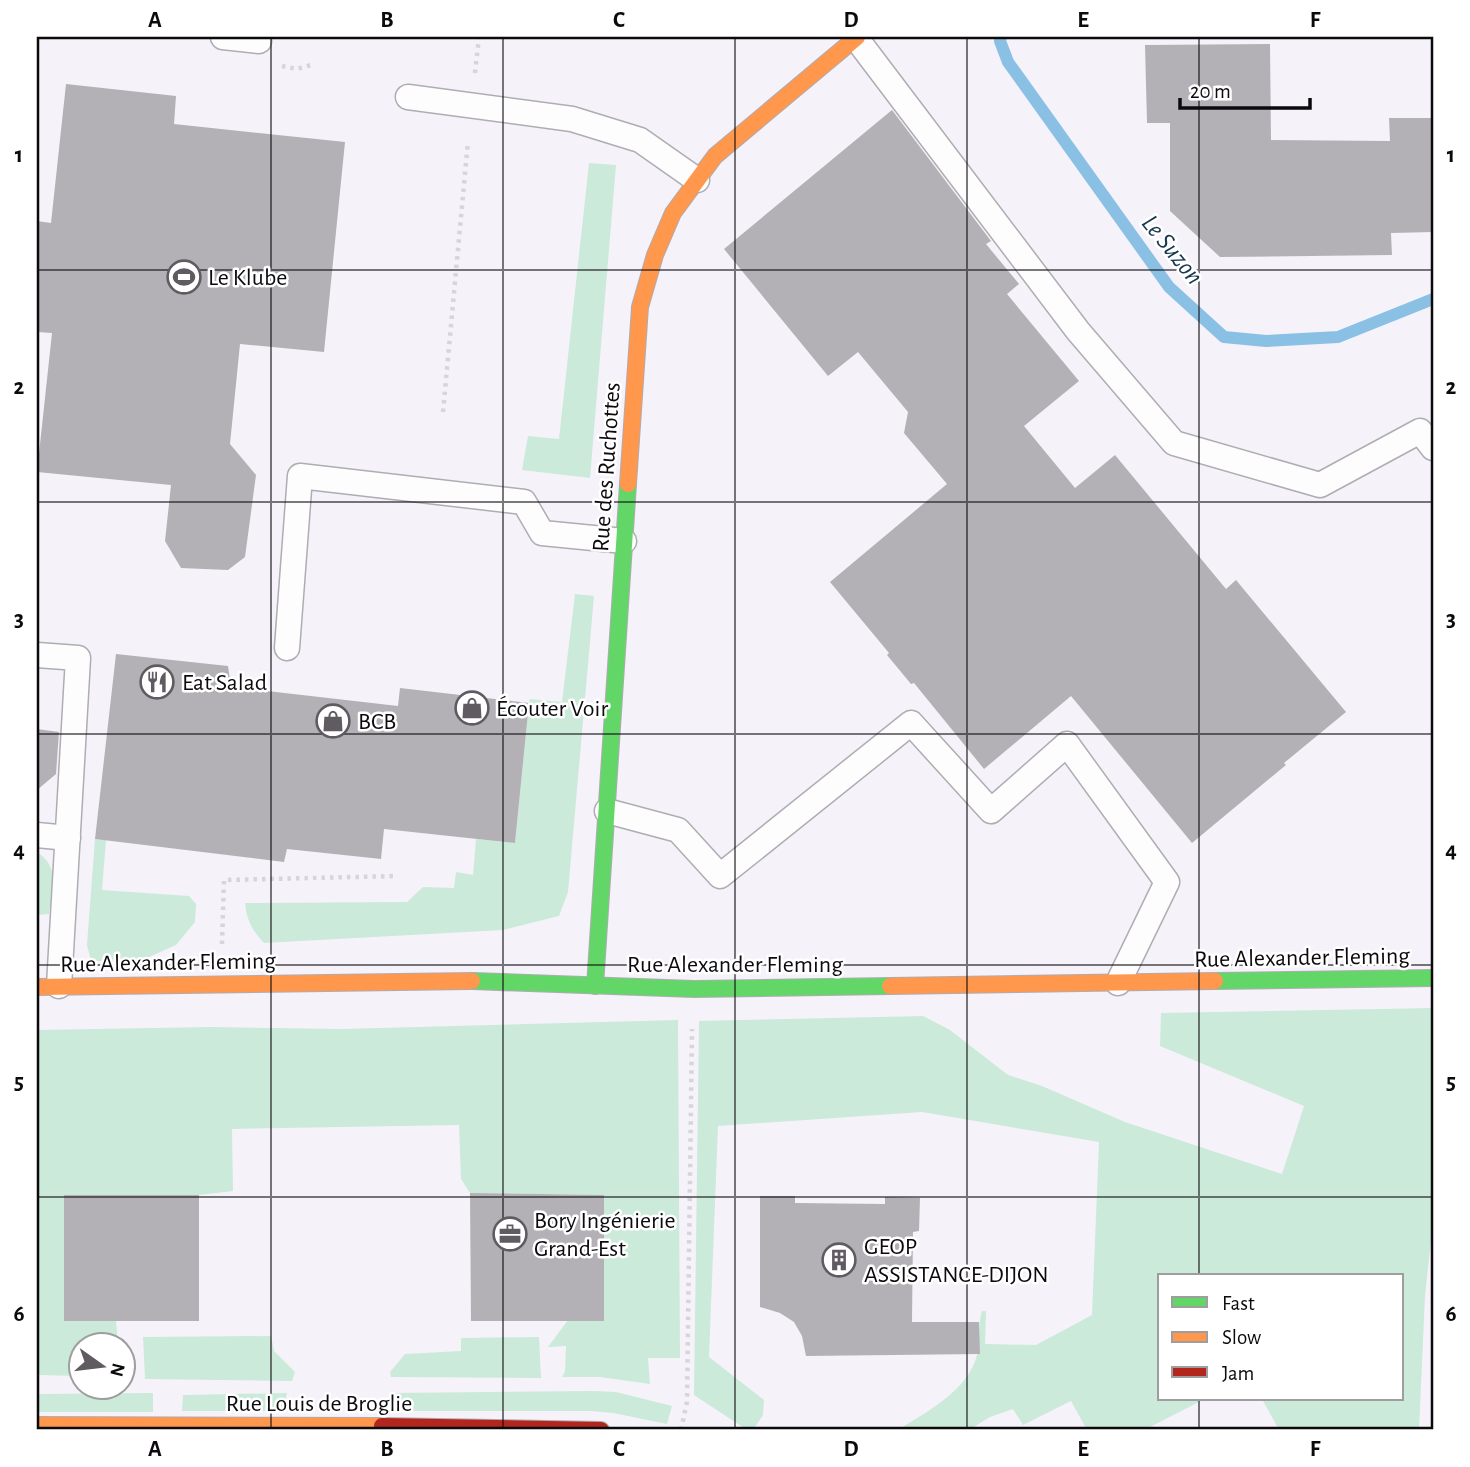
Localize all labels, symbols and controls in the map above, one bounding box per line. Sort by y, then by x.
text: A [148,9,162,32]
text: B [380,9,394,32]
text: C [613,9,625,32]
text: D [843,9,859,32]
text: E [1077,9,1089,32]
text: F [1310,9,1321,32]
scale bar [1180,66,1309,110]
text: 20 m [1190,81,1231,102]
text: 1 [15,144,23,167]
text: 1 [1447,144,1455,167]
water label: Le Suzon [1137,210,1208,289]
sports icon: Le Klube [165,258,203,296]
place label: Le Klube [208,266,287,290]
text: 2 [14,376,25,399]
text: 2 [1446,376,1457,399]
street label: Rue des Ruchottes [589,381,625,553]
text: 3 [14,608,24,631]
text: 3 [1446,608,1456,631]
restaurant icon: Eat Salad [138,663,176,701]
place label: Eat Salad [182,671,267,695]
shop icon: Écouter Voir [453,689,491,727]
place label: Écouter Voir [496,695,608,721]
shop icon: BCB [314,702,352,740]
place label: BCB [358,710,396,734]
text: 4 [13,839,25,862]
text: 4 [1445,839,1457,862]
street label: Rue Alexander Fleming [1194,944,1410,972]
street label: Rue Alexander Fleming [60,949,276,977]
street label: Rue Alexander Fleming [627,953,843,977]
text: 5 [14,1071,24,1094]
text: 5 [1446,1071,1456,1094]
place label: Bory Ingénierie Grand-Est [534,1209,676,1261]
office icon: Bory Ingénierie Grand-Est [491,1215,529,1253]
place label: GEOP ASSISTANCE-DIJON [864,1235,1049,1287]
building icon: GEOP ASSISTANCE-DIJON [820,1241,858,1279]
legend [1158,1274,1404,1400]
text: Fast [1222,1293,1255,1314]
text: 6 [13,1303,25,1326]
text: 6 [1445,1303,1457,1326]
text: Slow [1222,1327,1261,1348]
north arrow [66,1330,136,1400]
text: N [106,1361,128,1378]
text: Jam [1222,1363,1254,1384]
street label: Rue Louis de Broglie [226,1392,412,1416]
text: A [148,1438,162,1461]
text: B [380,1438,394,1461]
text: C [613,1438,625,1461]
text: D [843,1438,859,1461]
text: E [1077,1438,1089,1461]
text: F [1310,1438,1321,1461]

